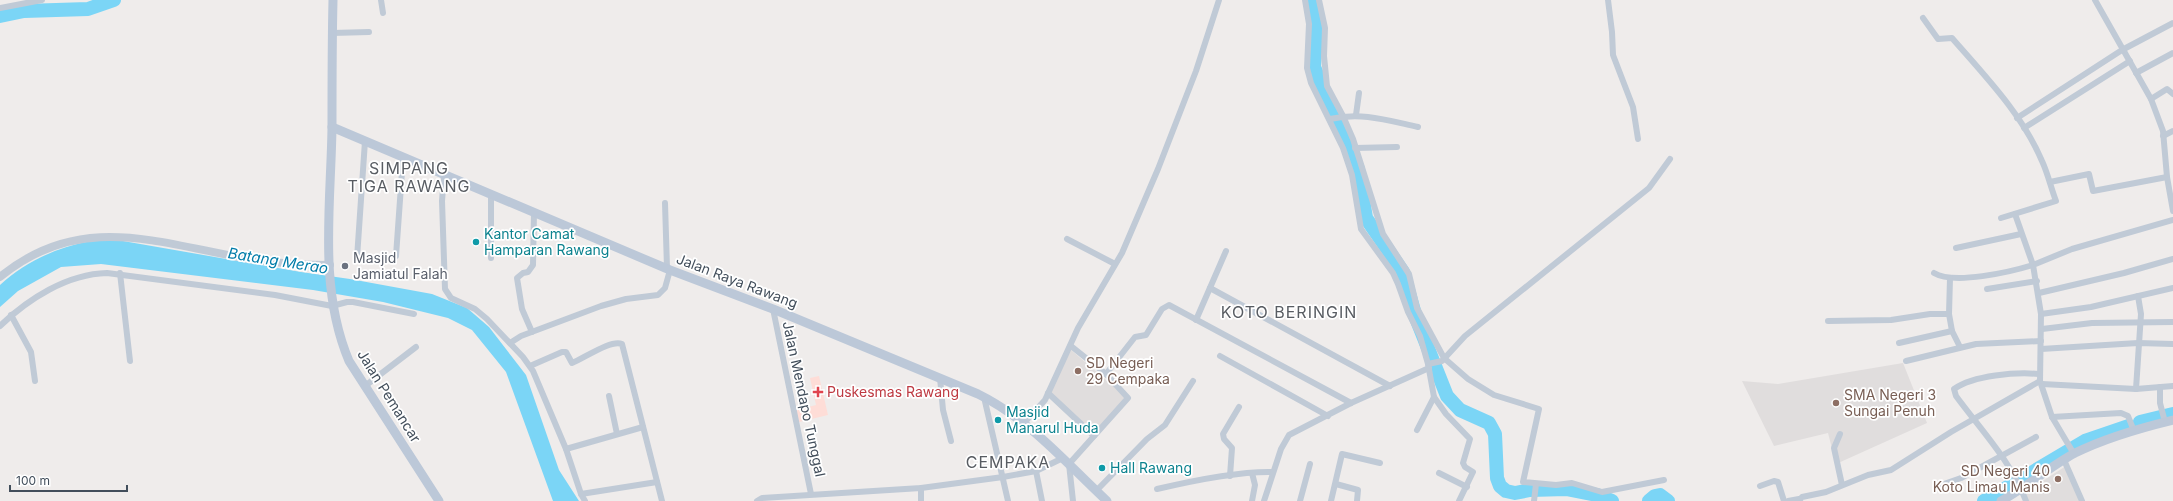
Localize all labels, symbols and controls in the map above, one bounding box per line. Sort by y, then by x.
district label: SIMPANG TIGA RAWANG [347,158,471,196]
place label: Kantor Camat Hamparan Rawang [484,225,609,258]
marker: Kantor Camat Hamparan Rawang [471,237,481,247]
water label: Batang Merao [227,243,329,278]
place label: Masjid Jamiatul Falah [353,249,448,282]
street label: Jalan Raya Rawang [674,250,800,311]
marker: Masjid Jamiatul Falah [340,261,350,271]
district label: KOTO BERINGIN [1221,302,1357,322]
street label: Jalan Mendapo Tunggal [780,320,829,478]
street label: Jalan Pemancar [354,346,425,445]
place label: SD Negeri 29 Cempaka [1086,354,1170,387]
marker: SD Negeri 29 Cempaka [1073,366,1083,376]
place label: Puskesmas Rawang [827,383,959,400]
marker: Puskesmas Rawang [812,386,824,398]
place label: SMA Negeri 3 Sungai Penuh [1844,386,1936,419]
marker: SMA Negeri 3 Sungai Penuh [1831,398,1841,408]
place label: Masjid Manarul Huda [1006,403,1099,436]
marker: Masjid Manarul Huda [993,415,1003,425]
district label: CEMPAKA [966,452,1050,472]
place label: Hall Rawang [1110,459,1192,476]
place label: SD Negeri 40 Koto Limau Manis [1933,462,2050,495]
marker: Hall Rawang [1097,463,1107,473]
scale bar [10,467,127,493]
text: 100 m [16,473,50,488]
marker: SD Negeri 40 Koto Limau Manis [2053,474,2063,484]

